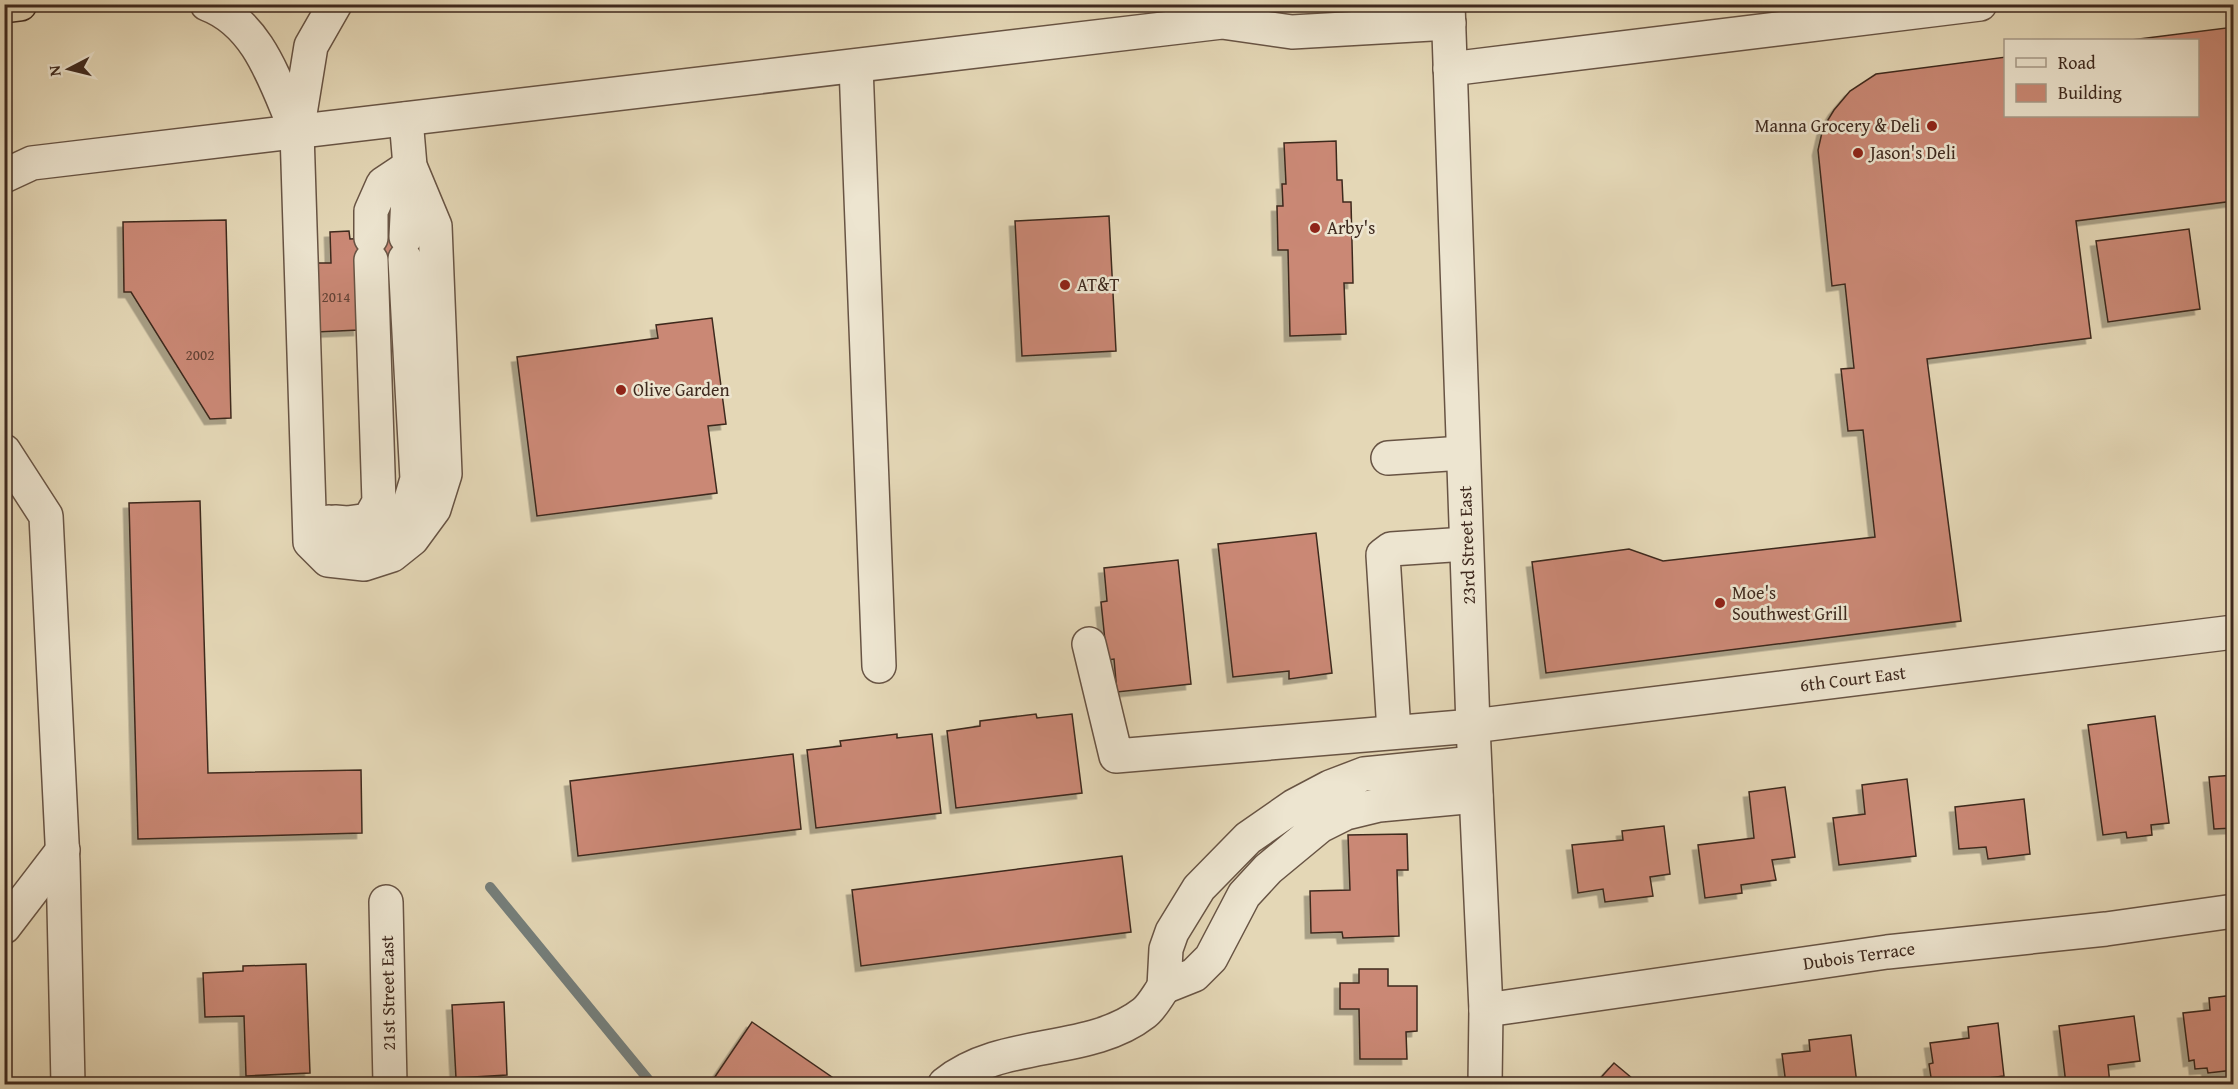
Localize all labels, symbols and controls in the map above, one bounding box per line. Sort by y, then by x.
north arrow [39,39,99,99]
legend [2004,39,2199,117]
text: Road [2058,49,2096,76]
text: N [42,64,67,78]
text: Building [2058,79,2122,106]
place label: Manna Grocery & Deli [1755,112,1920,139]
marker: Manna Grocery & Deli [1925,119,1939,133]
place label: Jason's Deli [1868,139,1956,166]
marker: Jason's Deli [1851,146,1865,160]
place label: Arby's [1327,214,1375,241]
marker: Arby's [1308,221,1322,235]
place label: AT&T [1077,271,1119,298]
marker: AT&T [1058,278,1072,292]
house number: 2014 [322,286,350,307]
house number: 2002 [186,344,214,365]
place label: Olive Garden [633,376,730,403]
marker: Olive Garden [614,383,628,397]
street label: 23rd Street East [1451,485,1482,605]
place label: Moe's Southwest Grill [1732,579,1848,627]
marker: Moe's Southwest Grill [1713,596,1727,610]
street label: 6th Court East [1798,659,1908,698]
street label: 21st Street East [373,934,402,1051]
street label: Dubois Terrace [1801,934,1917,977]

